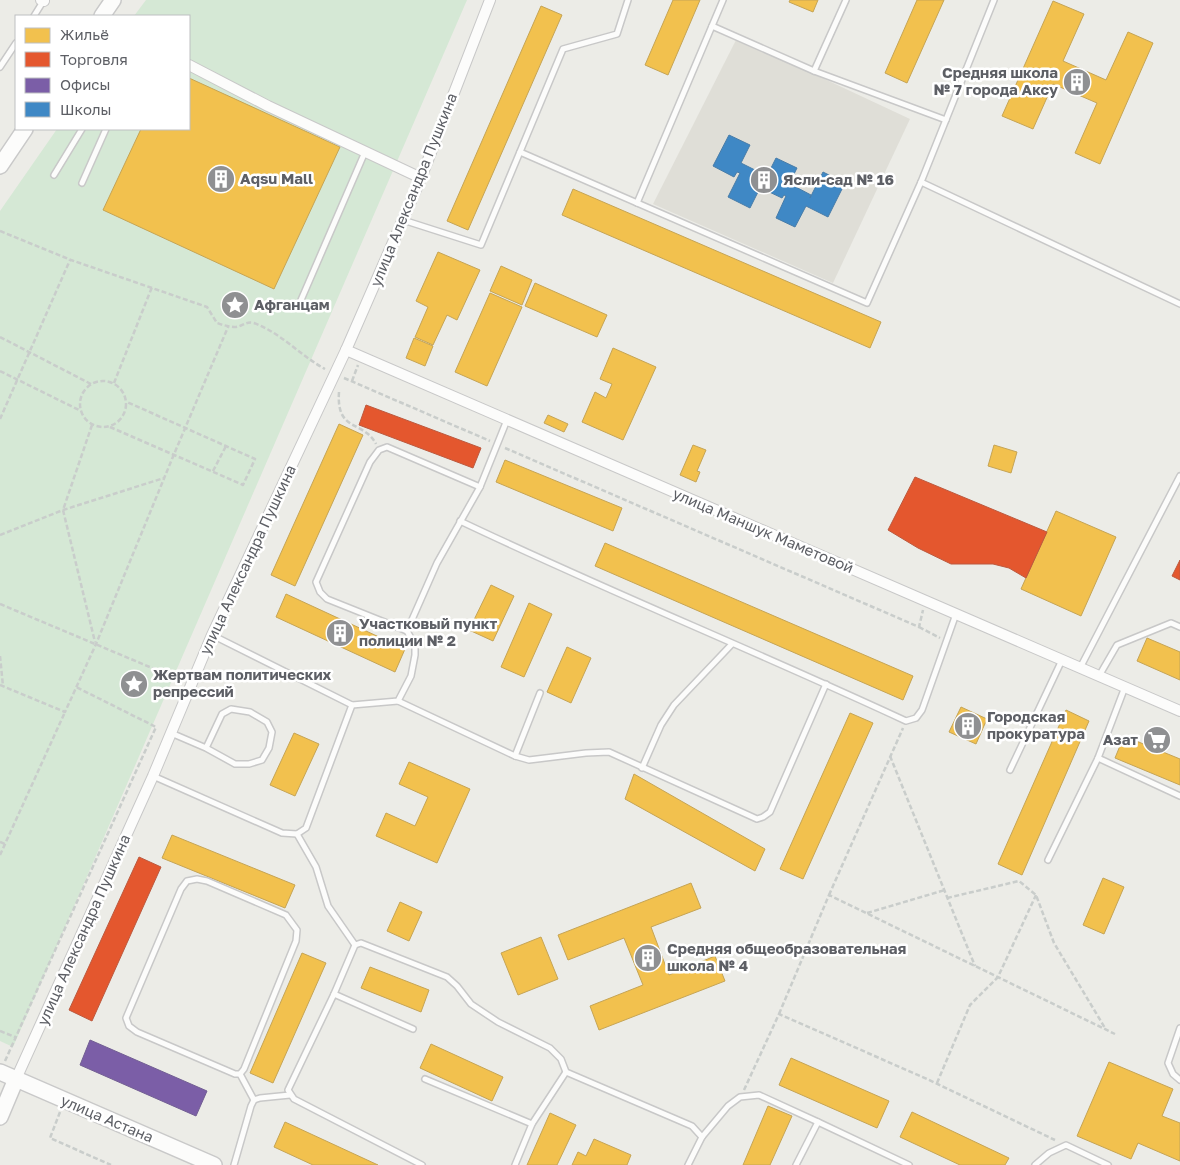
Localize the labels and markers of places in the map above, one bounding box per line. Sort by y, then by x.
place label: Средняя школа № 7 города Аксу [933,63,1058,98]
building icon: Средняя школа № 7 города Аксу [1062,67,1092,97]
building icon: Аqsu Mall [206,164,236,194]
building icon: Ясли-сад № 16 [749,165,779,195]
place label: Аqsu Mall [240,169,313,187]
place label: Ясли-сад № 16 [783,170,894,188]
place icon: Афганцам [220,290,250,320]
place label: Афганцам [254,295,330,313]
place label: Участковый пункт полиции № 2 [359,614,497,649]
building icon: Участковый пункт полиции № 2 [325,618,355,648]
place label: Жертвам политических репрессий [153,665,332,700]
place icon: Жертвам политических репрессий [119,669,149,699]
place label: Городская прокуратура [987,707,1085,742]
building icon: Городская прокуратура [953,711,983,741]
supermarket icon: Азат [1142,725,1172,755]
place label: Азат [1103,730,1138,748]
place label: Средняя общеобразовательная школа № 4 [667,939,907,974]
building icon: Средняя общеобразовательная школа № 4 [633,943,663,973]

